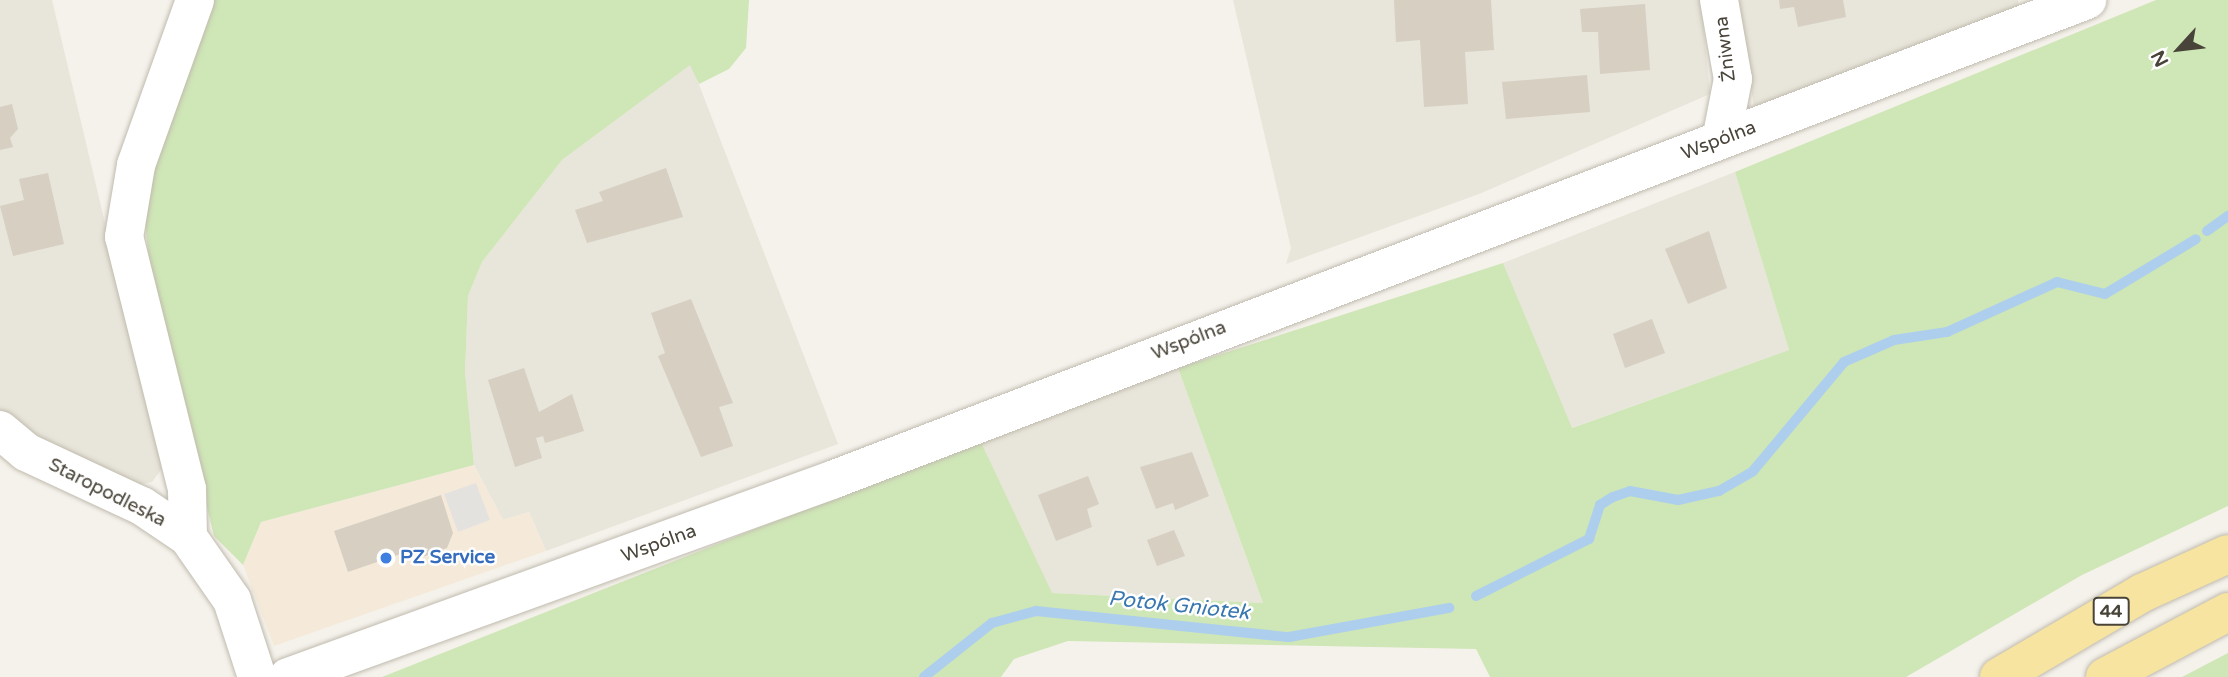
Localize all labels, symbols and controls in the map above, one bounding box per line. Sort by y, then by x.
north arrow [2144,14,2214,84]
street label: Żniwna [1711,15,1741,83]
text: N [2147,47,2174,70]
street label: Wspólna [1678,116,1760,166]
street label: Wspólna [1148,316,1230,366]
street label: Staropodleska [44,454,170,532]
street label: Wspólna [618,520,700,568]
place label: PZ Service [400,547,495,569]
marker: PZ Service [378,550,394,566]
water label: Potok Gniotek [1107,586,1251,626]
road number: 44 [2092,596,2130,626]

